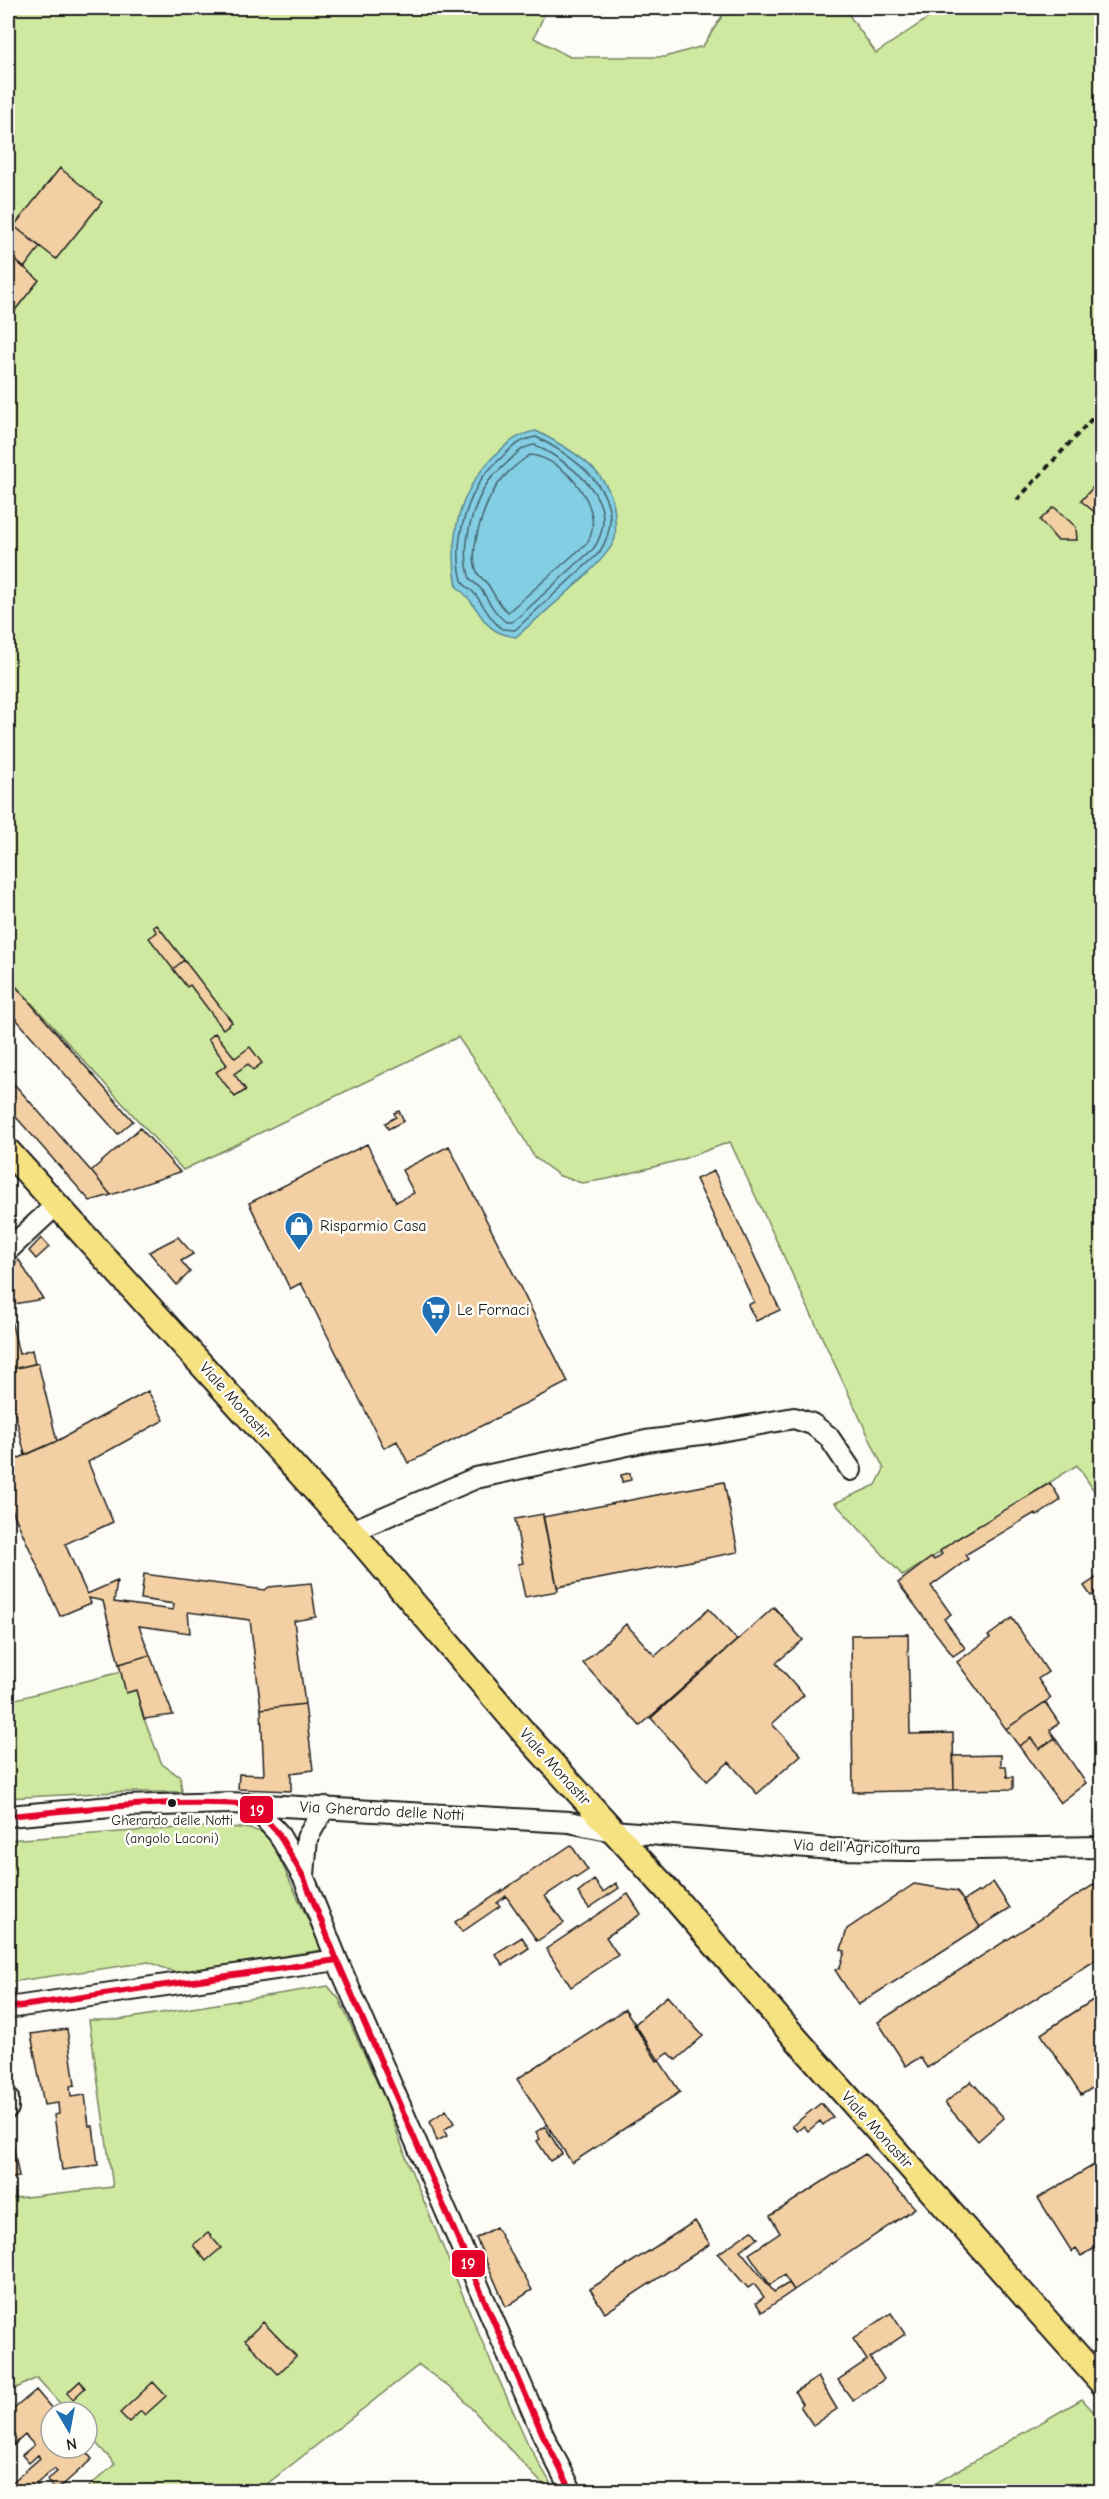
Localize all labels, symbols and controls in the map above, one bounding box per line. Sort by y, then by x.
shop icon: Risparmio Casa [283,1210,315,1252]
place label: Risparmio Casa [320,1217,427,1235]
supermarket icon: Le Fornaci [420,1294,452,1336]
place label: Le Fornaci [457,1301,530,1319]
street label: Viale Monastir [196,1359,275,1444]
street label: Viale Monastir [516,1725,595,1810]
line badge: 19 [239,1795,274,1824]
marker: Gherardo delle Notti (angolo Laconi) [166,1797,178,1809]
street label: Via Gherardo delle Notti [299,1798,465,1824]
text: 19 [250,1802,264,1820]
place label: Gherardo delle Notti (angolo Laconi) [111,1812,233,1847]
street label: Via dell'Agricoltura [793,1836,921,1858]
street label: Viale Monastir [838,2088,917,2173]
line badge: 19 [451,2249,486,2278]
text: 19 [461,2255,475,2273]
north arrow [39,2400,99,2460]
text: N [65,2434,78,2454]

